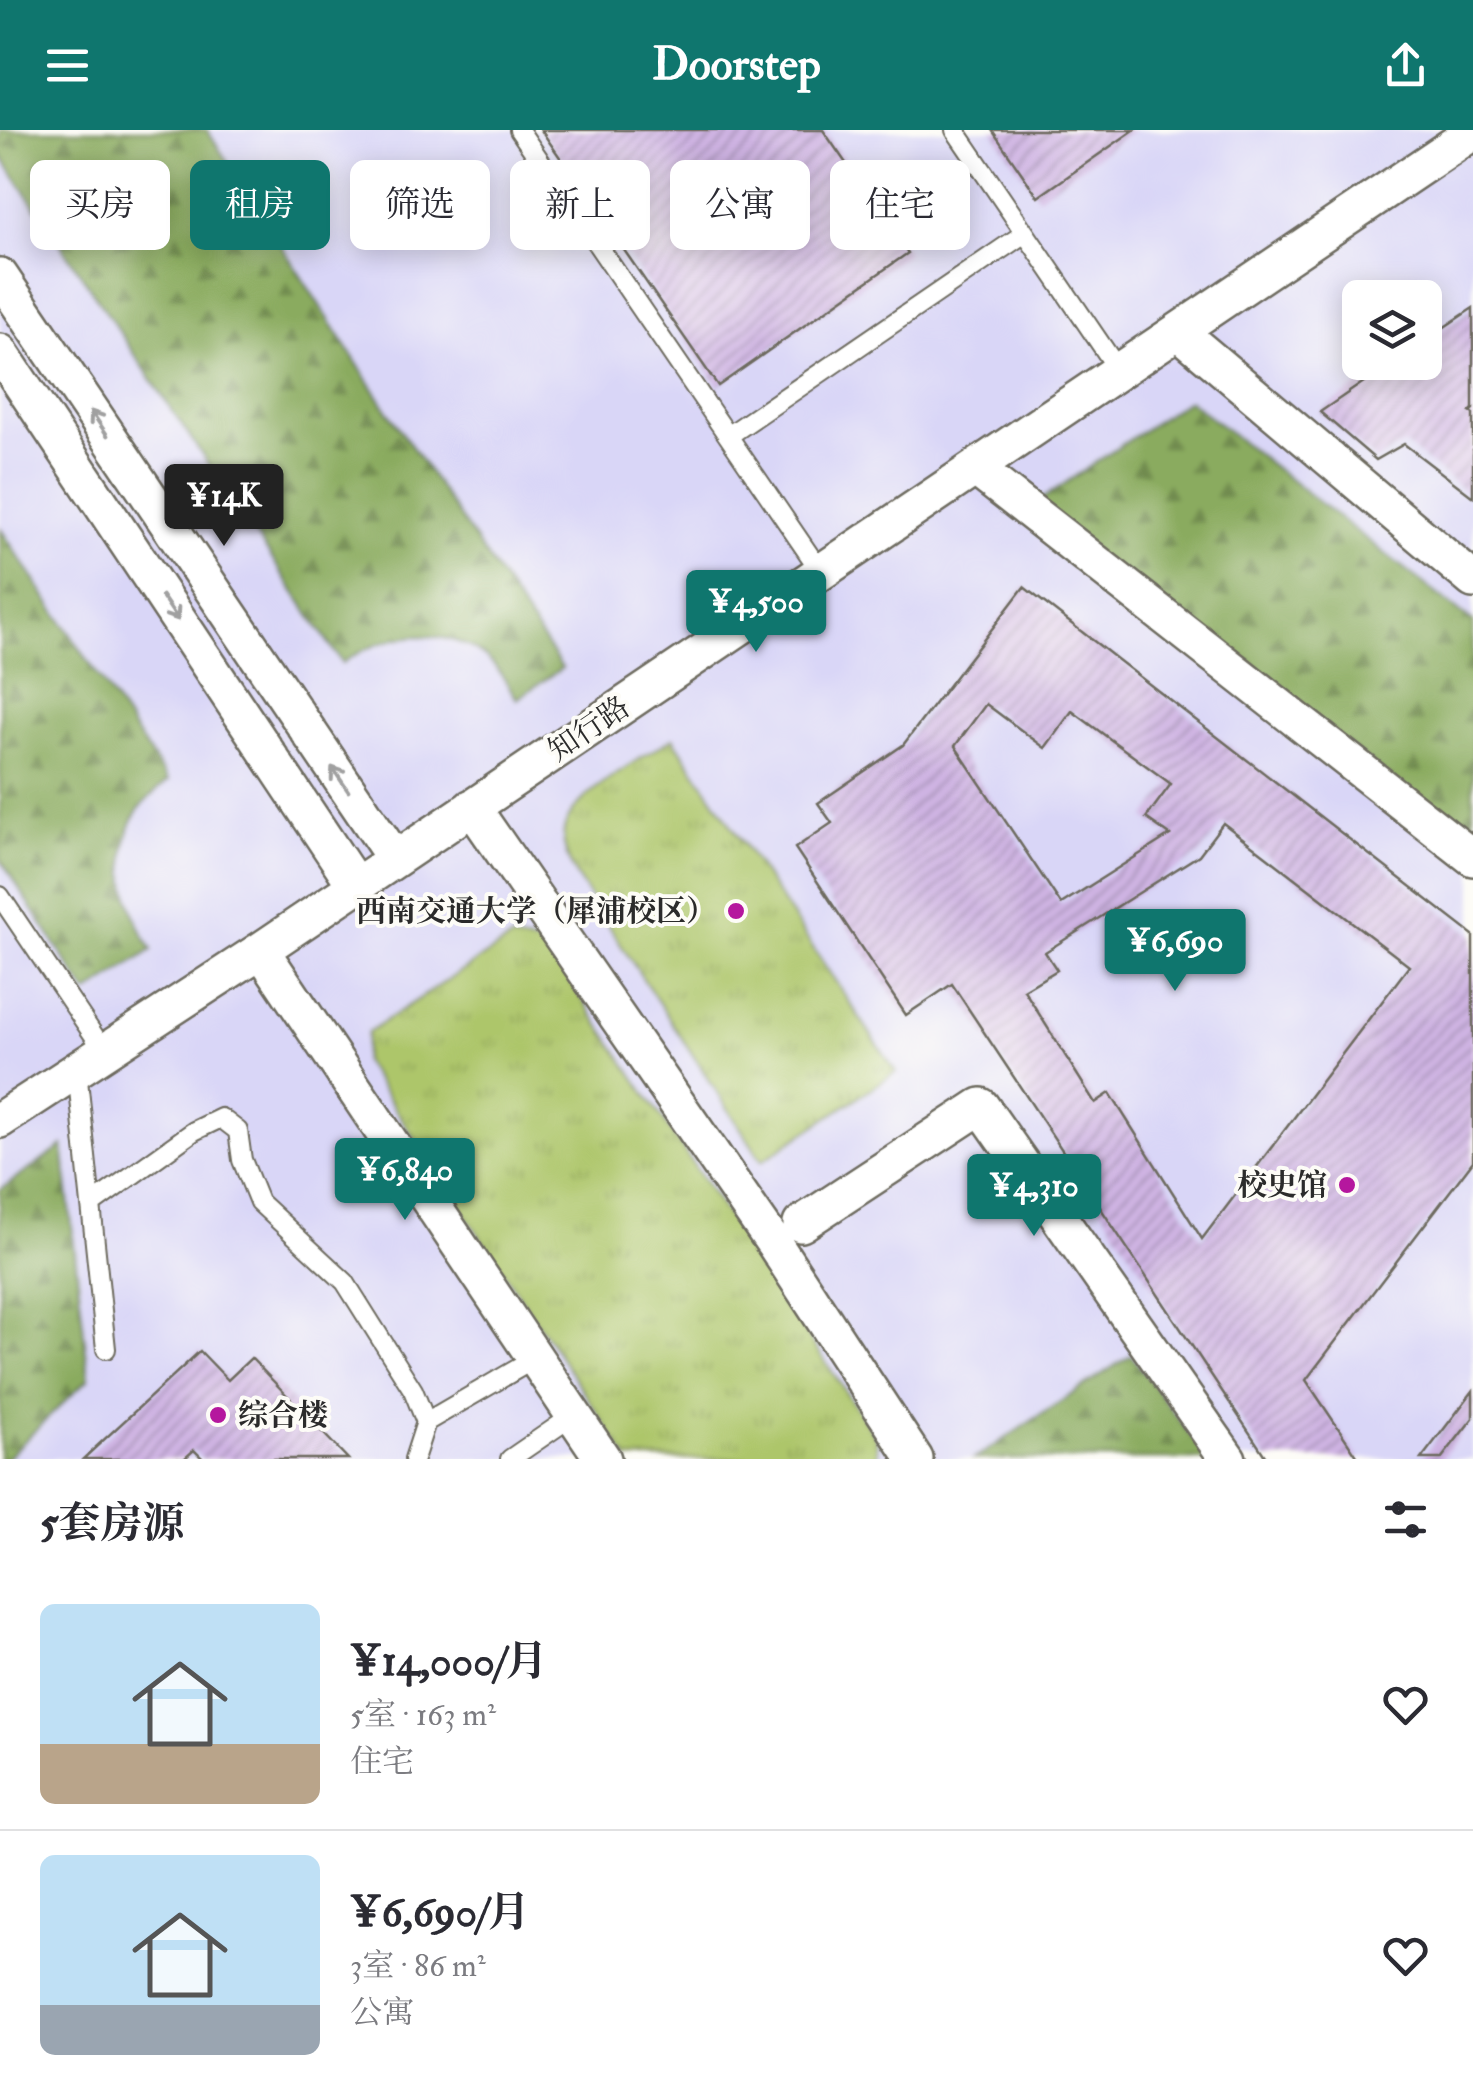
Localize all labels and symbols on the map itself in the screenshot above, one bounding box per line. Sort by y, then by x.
one-way arrow [89,409,110,437]
pin: ¥14K [165,464,283,549]
pin: ¥4,500 [675,570,837,655]
one-way arrow [160,593,181,621]
street label: 知行路 [541,688,637,770]
one-way arrow [330,765,351,793]
place label: 西南交通大学（犀浦校区） [356,893,716,930]
marker: 西南交通大学（犀浦校区） [725,900,747,922]
pin: ¥6,690 [1094,909,1256,994]
pin: ¥6,840 [324,1138,486,1223]
pin: ¥4,310 [953,1154,1115,1239]
place label: 校史馆 [1237,1167,1327,1204]
marker: 校史馆 [1336,1174,1358,1196]
place label: 综合楼 [238,1397,328,1434]
marker: 综合楼 [207,1404,229,1426]

